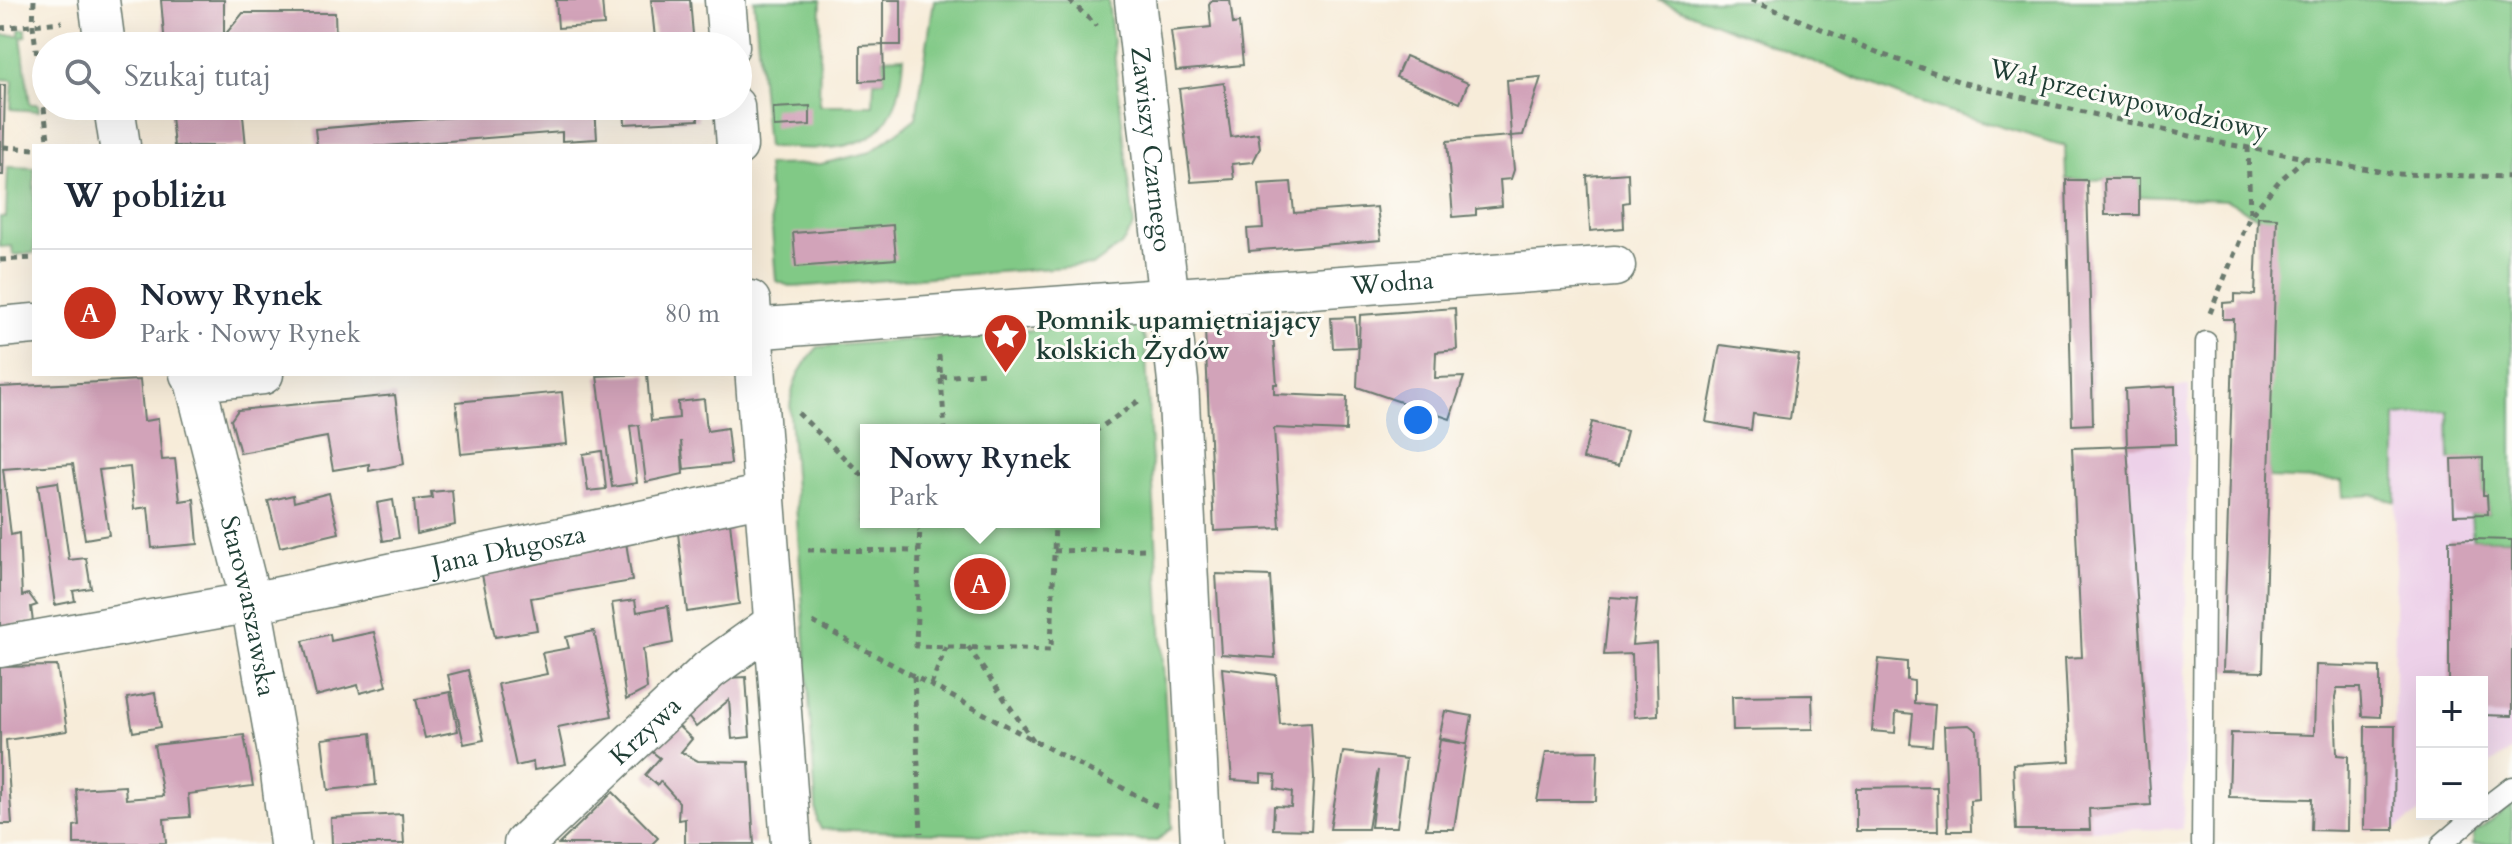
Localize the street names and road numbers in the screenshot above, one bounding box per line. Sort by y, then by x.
street label: Zawiszy Czarnego [1122,45,1180,254]
street label: Wał przeciwpowodziowy [1985,50,2272,149]
street label: Wodna [1349,262,1435,303]
street label: Starowarszawska [212,512,284,699]
street label: Jana Długosza [425,516,589,583]
street label: Krzywa [602,688,689,773]

